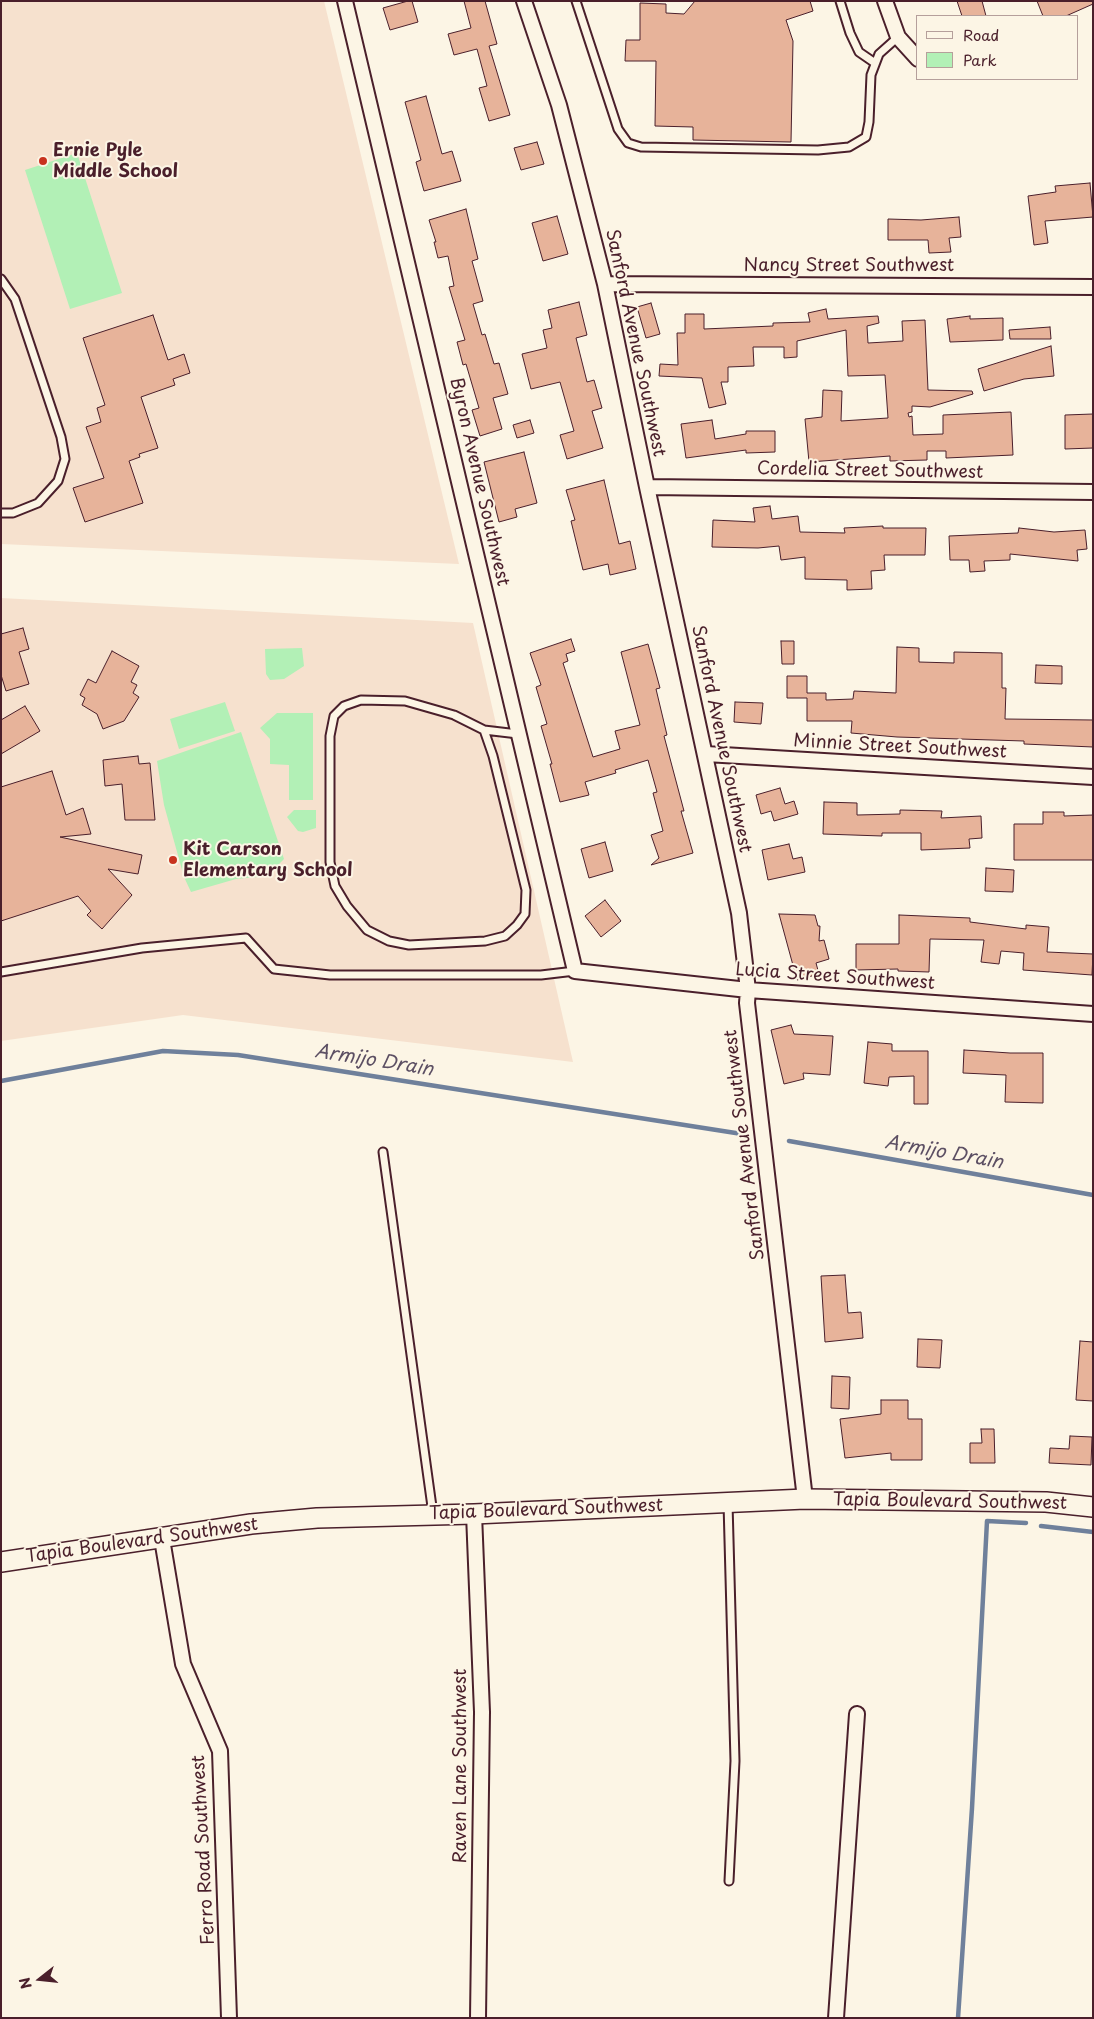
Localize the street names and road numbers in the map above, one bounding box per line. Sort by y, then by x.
street label: Sanford Avenue Southwest [600,227,670,459]
street label: Nancy Street Southwest [744,255,954,277]
street label: Byron Avenue Southwest [444,376,514,588]
street label: Cordelia Street Southwest [757,458,983,484]
street label: Sanford Avenue Southwest [686,623,756,855]
street label: Minnie Street Southwest [793,731,1007,763]
street label: Lucia Street Southwest [735,959,935,995]
street label: Sanford Avenue Southwest [720,1028,770,1262]
street label: Tapia Boulevard Southwest [833,1489,1067,1515]
street label: Tapia Boulevard Southwest [429,1495,663,1525]
street label: Tapia Boulevard Southwest [25,1514,259,1568]
street label: Raven Lane Southwest [450,1669,472,1863]
street label: Ferro Road Southwest [188,1754,220,1946]

